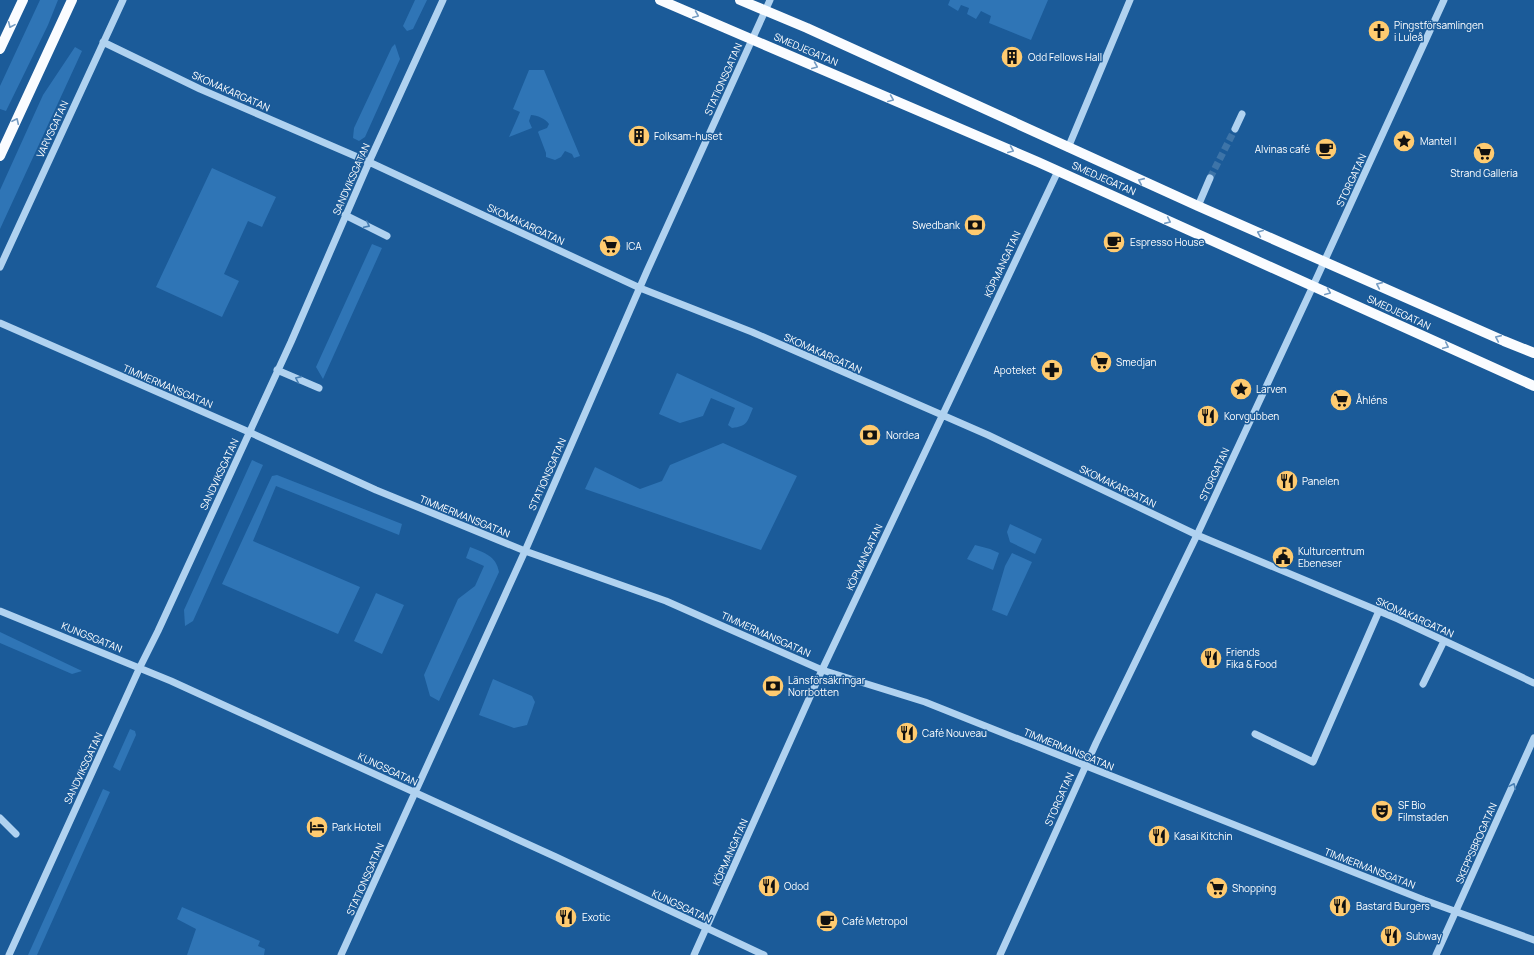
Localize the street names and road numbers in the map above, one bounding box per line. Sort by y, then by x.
street label: SMEDJEGATAN [772,29,840,69]
street label: STATIONSGATAN [701,41,745,117]
street label: SKOMAKARGATAN [190,68,272,115]
street label: VARVSGATAN [33,98,71,160]
street label: SANDVIKSGATAN [329,141,373,217]
street label: STORGATAN [1333,151,1369,209]
street label: SMEDJEGATAN [1070,158,1138,198]
street label: SKOMAKARGATAN [485,200,567,248]
street label: KÖPMANGATAN [980,228,1024,300]
street label: SMEDJEGATAN [1365,291,1433,333]
street label: SKOMAKARGATAN [782,330,864,377]
street label: TIMMERMANSGATAN [121,361,215,411]
street label: SANDVIKSGATAN [196,436,242,512]
street label: STATIONSGATAN [525,436,569,512]
street label: STORGATAN [1196,445,1232,503]
street label: SKOMAKARGATAN [1077,461,1159,511]
street label: TIMMERMANSGATAN [418,491,512,541]
street label: KÖPMANGATAN [842,521,886,593]
street label: SKOMAKARGATAN [1374,594,1456,641]
street label: TIMMERMANSGATAN [719,608,813,660]
street label: KUNGSGATAN [59,618,125,656]
street label: TIMMERMANSGATAN [1022,724,1116,774]
street label: SANDVIKSGATAN [60,730,106,806]
street label: KUNGSGATAN [356,749,420,789]
street label: STORGATAN [1041,770,1077,828]
street label: SKEPPSBROGATAN [1452,800,1500,886]
street label: KÖPMANGATAN [709,816,751,888]
street label: STATIONSGATAN [343,841,387,917]
street label: TIMMERMANSGATAN [1322,844,1418,892]
street label: KUNGSGATAN [650,886,714,926]

